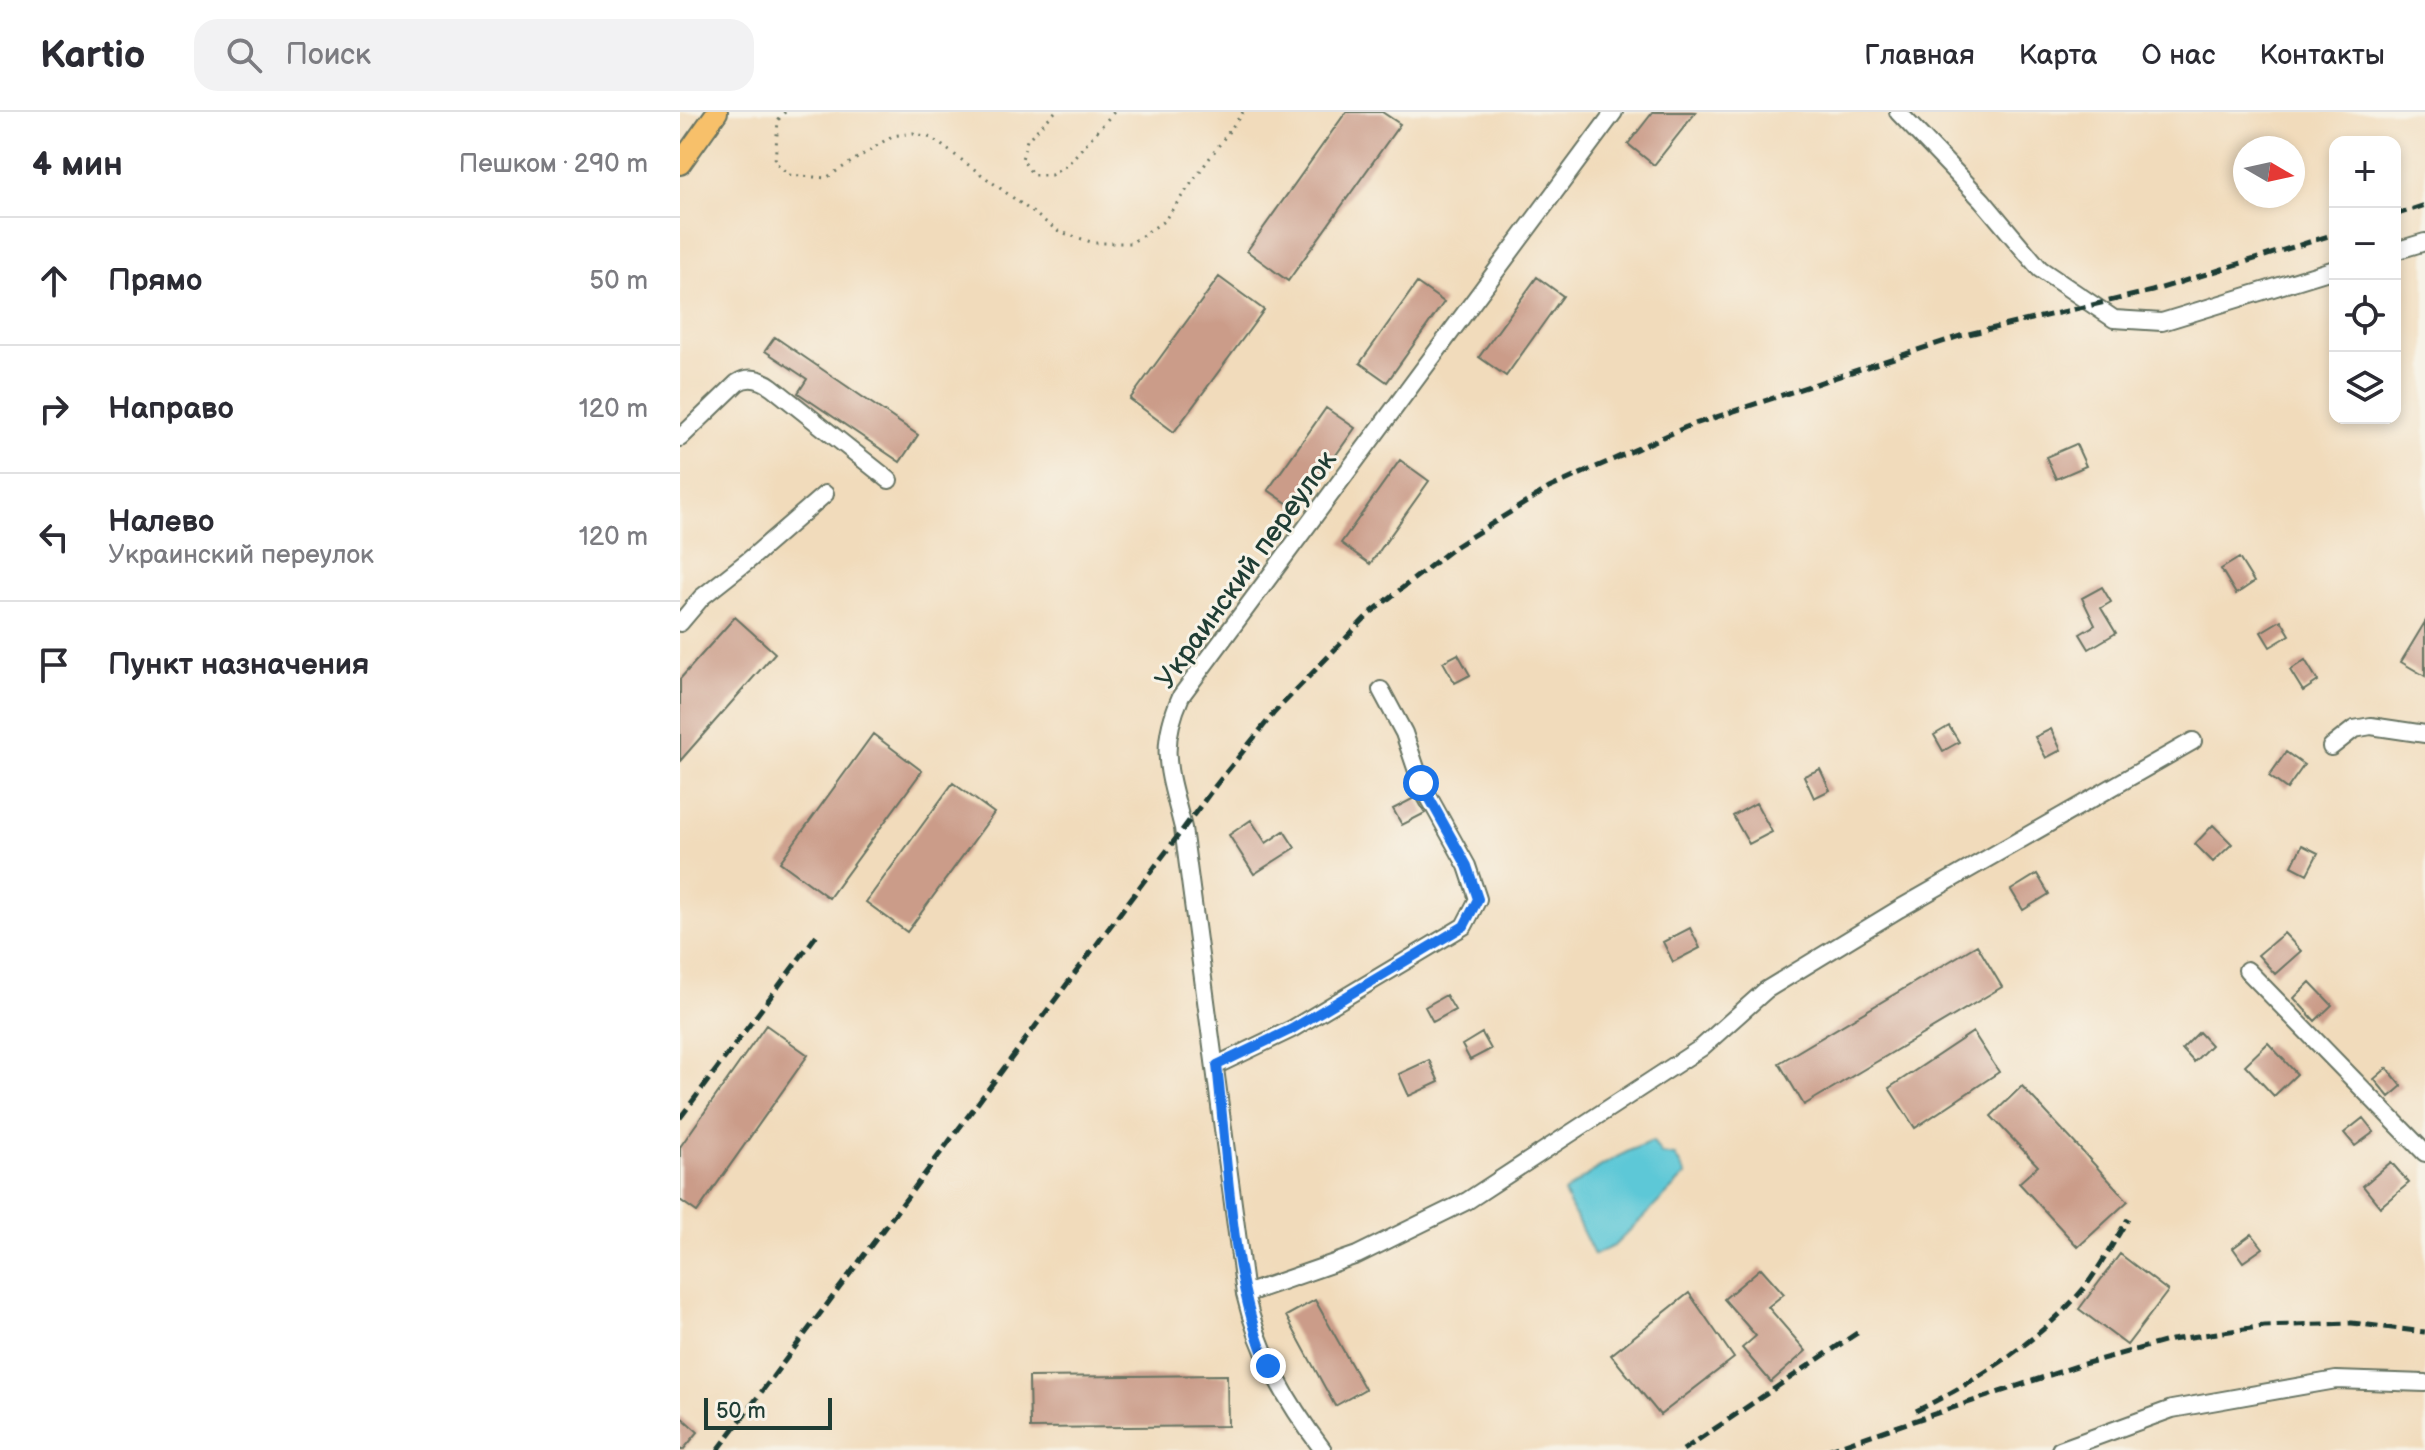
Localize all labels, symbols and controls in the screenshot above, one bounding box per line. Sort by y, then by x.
search box [194,19,754,91]
text: Kartio [40,33,146,78]
icon: search [222,33,266,77]
text: Поиск [286,37,371,73]
text: Главная [1864,39,1975,72]
text: Карта [2019,39,2098,72]
text: О нас [2142,39,2215,72]
text: Контакты [2259,39,2385,72]
north arrow [2233,136,2305,208]
map controls [2329,136,2401,424]
button: + [2329,136,2401,208]
text: 4 мин [32,144,123,185]
text: Пешком · 290 m [459,149,648,180]
button: − [2329,208,2401,280]
icon: ahead [32,259,76,303]
text: Прямо [108,263,202,299]
text: 50 m [589,266,648,297]
button: locate [2329,280,2401,352]
button: layers [2329,352,2401,424]
icon: right [32,387,76,431]
text: Направо [108,391,234,427]
text: 120 m [579,394,648,425]
street label: Украинский переулок [1149,444,1344,695]
text: Налево [108,504,214,540]
icon: left [32,515,76,559]
text: 120 m [579,522,648,553]
text: Украинский переулок [108,540,374,571]
icon: arrive [32,643,76,687]
text: Пункт назначения [108,647,369,683]
route start [1403,765,1439,801]
route end [1250,1348,1286,1384]
scale bar [704,1394,832,1430]
text: 50 m [716,1398,766,1425]

